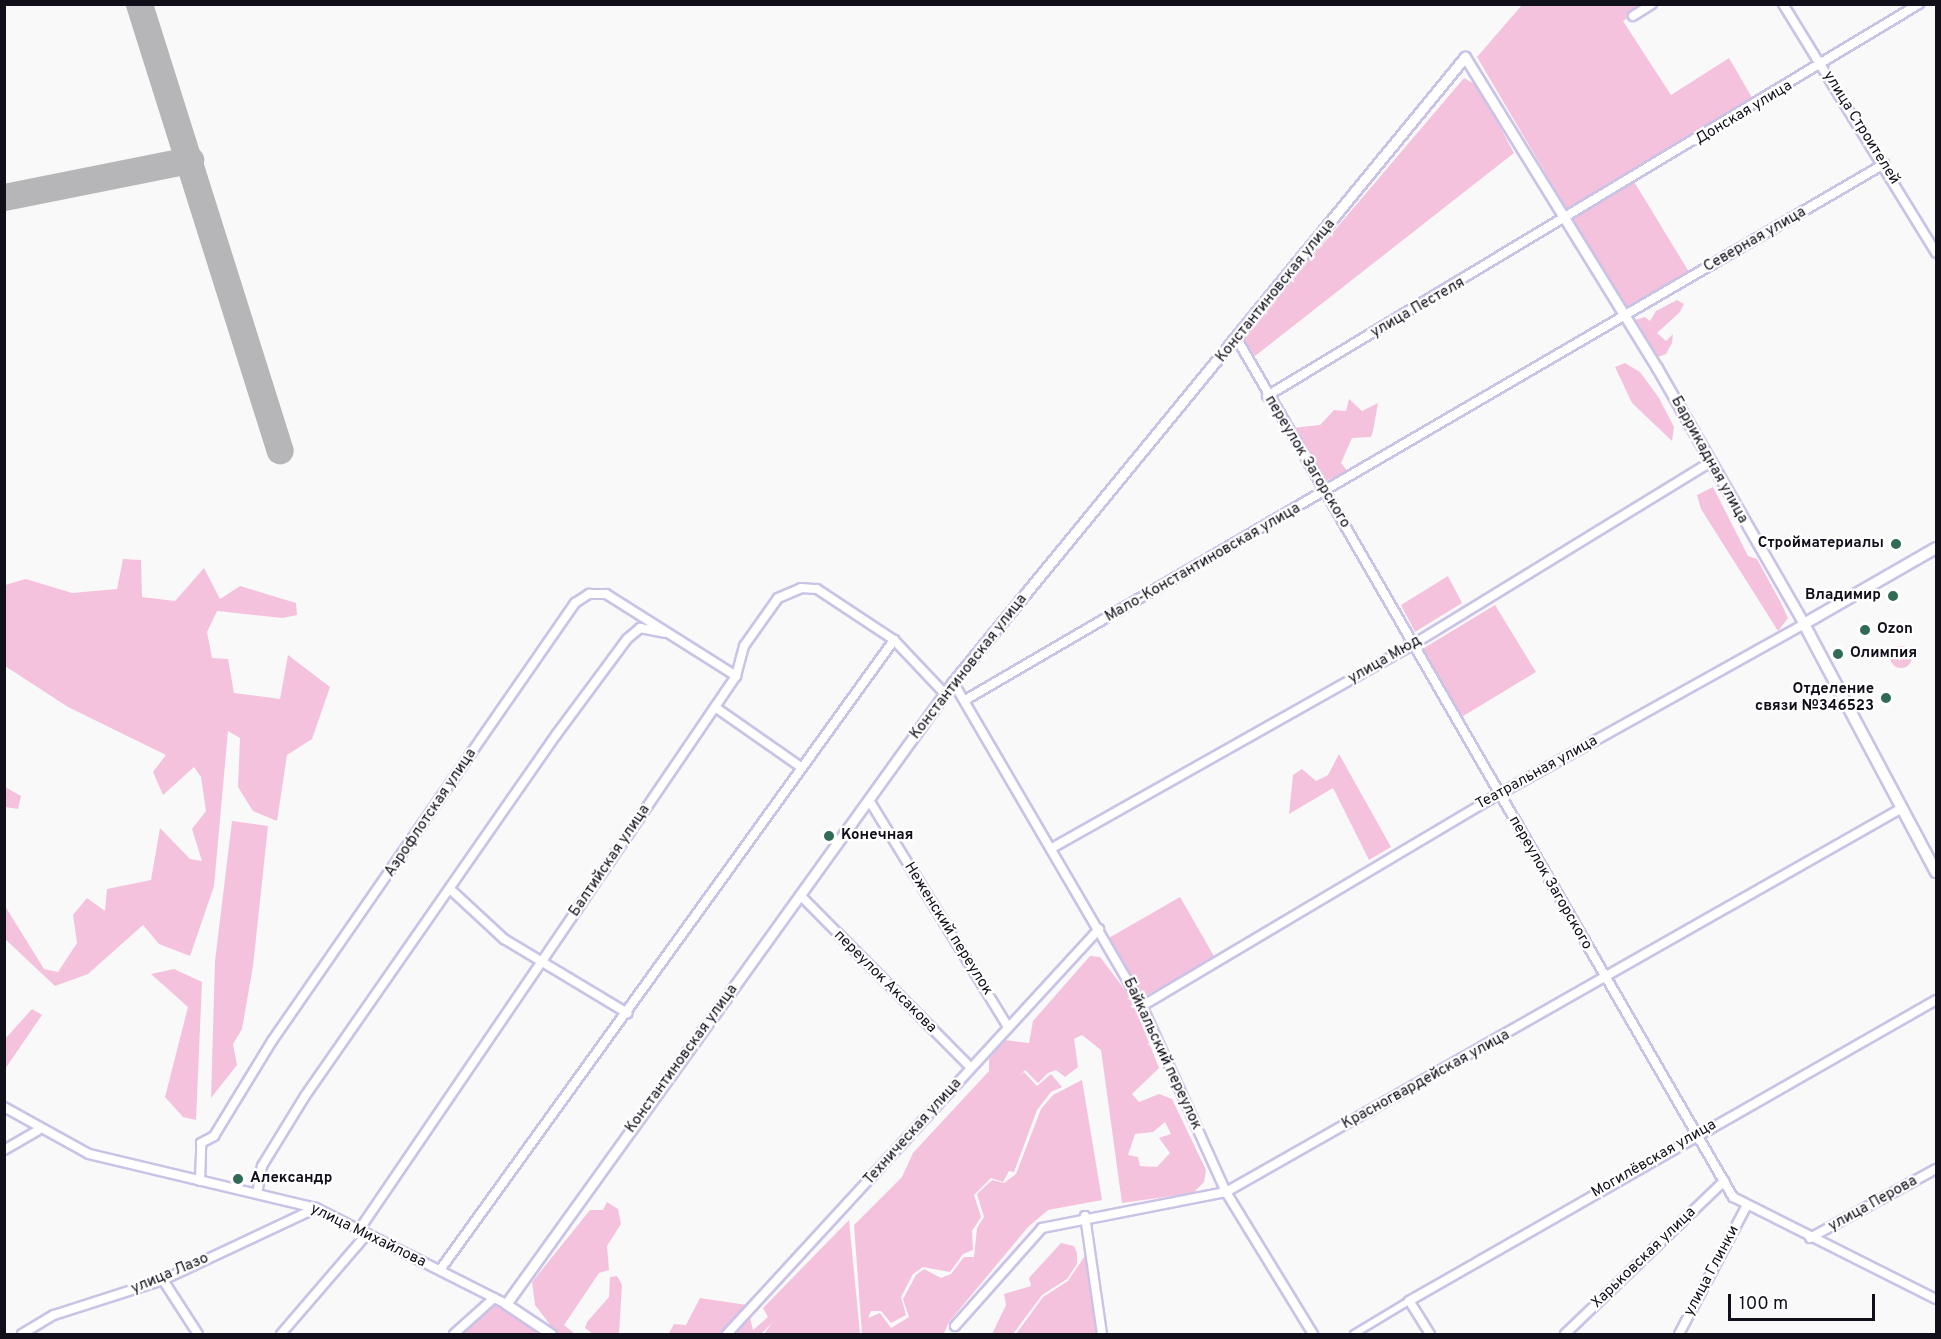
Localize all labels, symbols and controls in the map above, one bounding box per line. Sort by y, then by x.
street label: улица Строителей [1819,68,1903,188]
street label: Донская улица [1692,77,1796,149]
street label: Северная улица [1701,203,1809,277]
street label: Константиновская улица [1213,216,1339,366]
street label: улица Пестеля [1368,274,1468,342]
street label: переулок Загорского [1260,393,1354,531]
street label: Баррикадная улица [1667,393,1751,527]
street label: Мало-Константиновская улица [1102,500,1304,626]
place label: Стройматериалы [1758,535,1884,553]
marker: Стройматериалы [1889,537,1903,551]
place label: Владимир [1805,587,1881,605]
marker: Владимир [1886,589,1900,603]
street label: Константиновская улица [907,591,1031,743]
place label: Ozon [1877,621,1913,639]
marker: Ozon [1858,623,1872,637]
street label: улица Мюд [1345,632,1425,688]
place label: Олимпия [1850,645,1917,663]
marker: Олимпия [1831,647,1845,661]
place label: Отделение связи №346523 [1755,680,1874,715]
marker: Отделение связи №346523 [1879,691,1893,705]
street label: Театральная улица [1473,732,1601,814]
street label: Аэрофлотская улица [381,745,481,881]
street label: Балтийская улица [566,802,654,920]
street label: переулок Загорского [1504,813,1596,953]
place label: Конечная [841,827,913,845]
marker: Конечная [822,829,836,843]
street label: Неженский переулок [900,859,996,999]
street label: переулок Аксакова [830,927,940,1037]
street label: Байкальский переулок [1119,975,1205,1133]
street label: Константиновская улица [622,981,742,1137]
street label: Красногвардейская улица [1339,1026,1513,1134]
street label: Техническая улица [860,1075,966,1189]
street label: Могилёвская улица [1588,1116,1720,1202]
place label: Александр [250,1170,332,1188]
marker: Александр [231,1172,245,1186]
street label: улица Перова [1826,1172,1920,1236]
street label: улица Михайлова [307,1200,429,1272]
street label: Харьковская улица [1588,1204,1700,1312]
street label: улица Глинки [1681,1223,1743,1319]
street label: улица Лазо [129,1250,211,1298]
scale bar [1731,1282,1878,1320]
text: 100 m [1739,1293,1788,1316]

